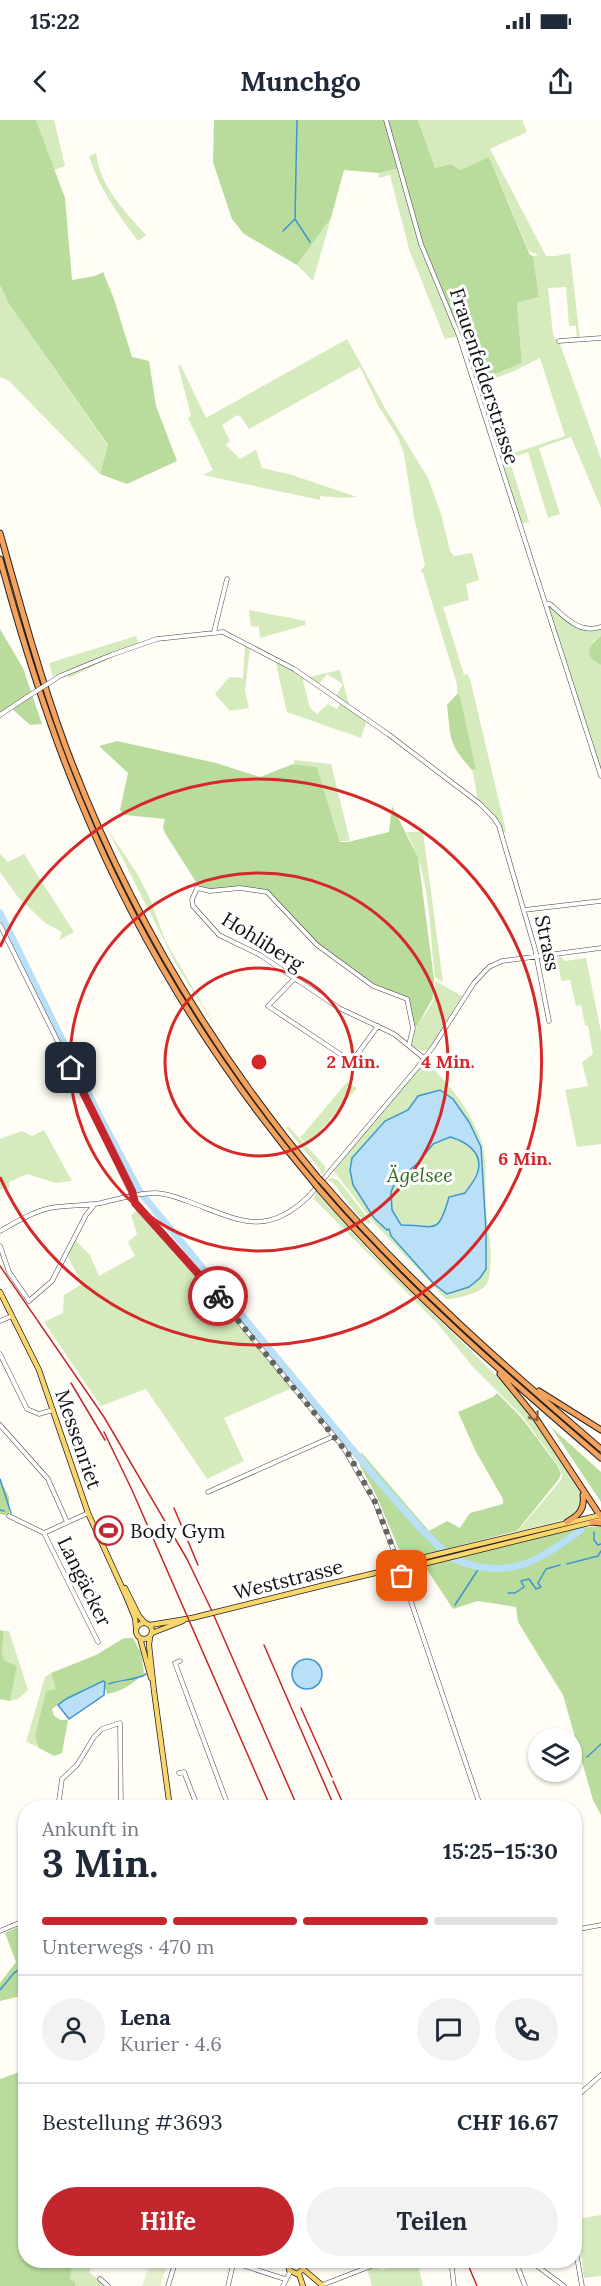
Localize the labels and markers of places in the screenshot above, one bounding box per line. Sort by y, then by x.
pin [45,1042,96,1093]
centre of rings [249,1052,269,1072]
sports icon: Body Gym [93,1514,125,1546]
place label: Body Gym [130,1518,226,1543]
pin [376,1550,427,1601]

